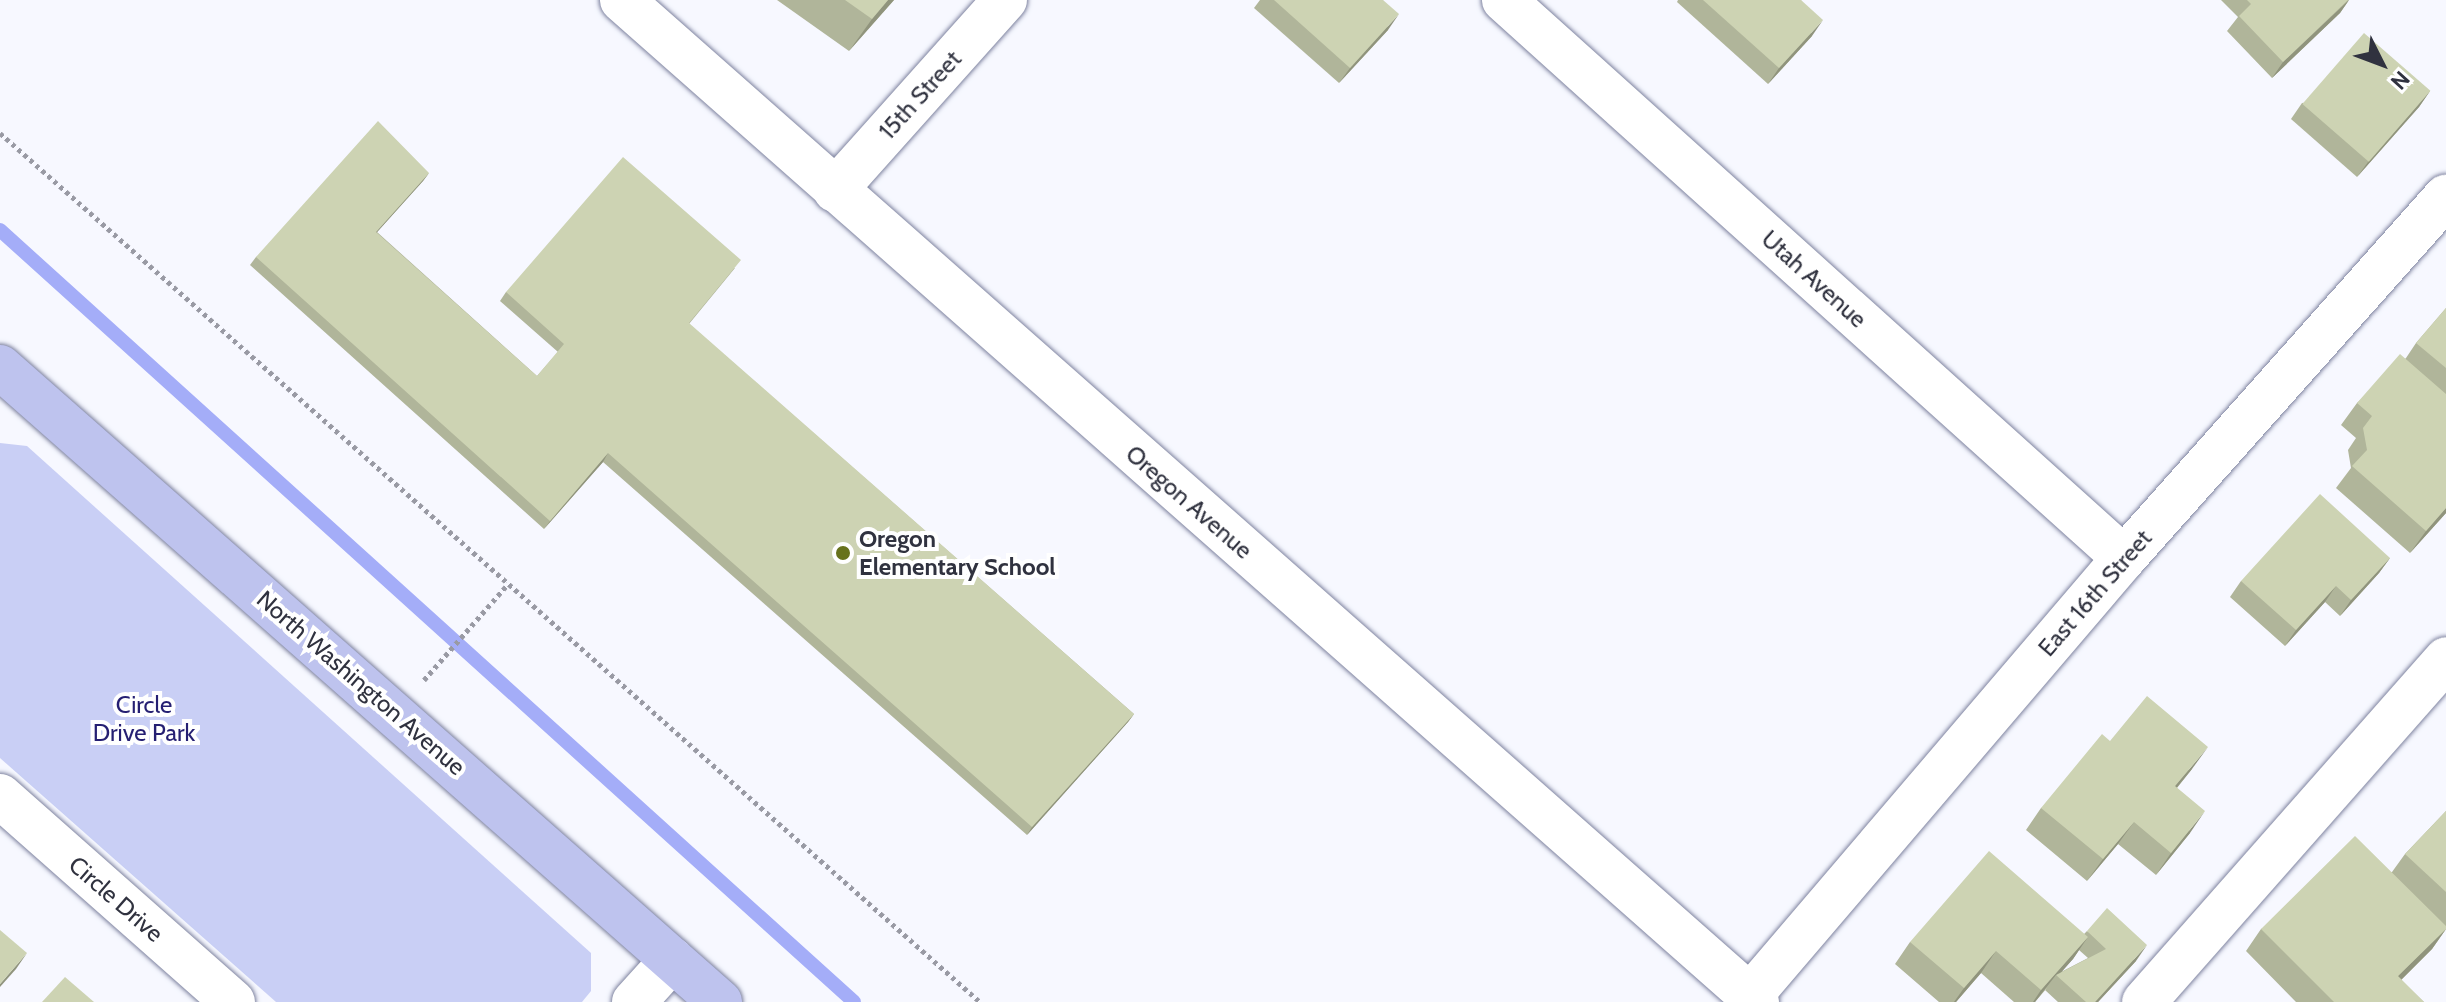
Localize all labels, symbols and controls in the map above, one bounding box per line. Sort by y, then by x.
north arrow [2342,24,2422,104]
street label: 15th Street [873,45,967,145]
text: N [2385,66,2415,95]
street label: Utah Avenue [1756,224,1872,334]
street label: Oregon Avenue [1120,439,1258,565]
street label: East 16th Street [2032,524,2158,662]
place label: Oregon Elementary School [859,525,1056,581]
marker: Oregon Elementary School [834,544,852,562]
street label: North Washington Avenue [251,585,471,781]
park label: Circle Drive Park [93,691,195,747]
street label: Circle Drive [63,850,169,948]

